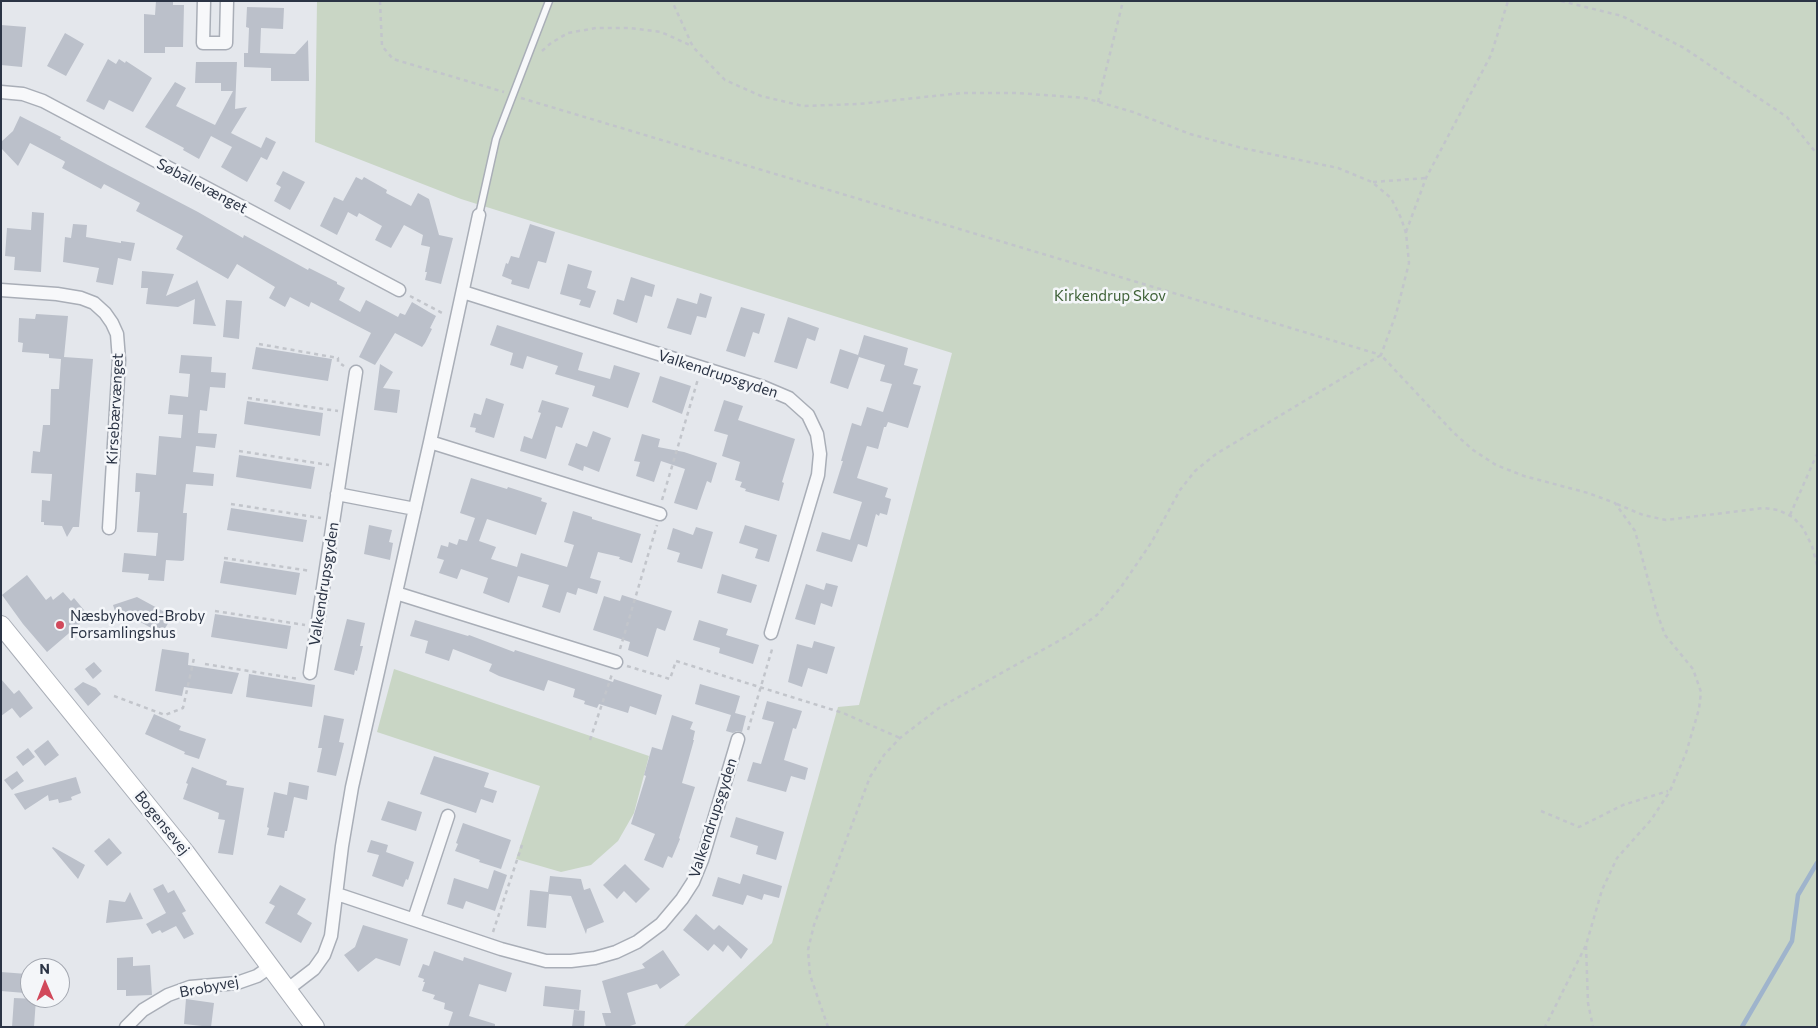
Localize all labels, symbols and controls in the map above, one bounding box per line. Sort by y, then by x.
street label: Søballevænget [154,155,250,217]
park label: Kirkendrup Skov [1054,287,1166,305]
street label: Valkendrupsgyden [656,346,780,402]
street label: Kirsebærvænget [103,353,127,465]
street label: Valkendrupsgyden [305,521,343,647]
place label: Næsbyhoved-Broby Forsamlingshus [70,607,205,642]
marker: Næsbyhoved-Broby Forsamlingshus [54,619,66,631]
street label: Valkendrupsgyden [685,756,741,880]
street label: Bogensevej [131,787,193,859]
north arrow [20,958,70,1008]
text: N [39,960,50,977]
street label: Brobyvej [178,972,240,1002]

